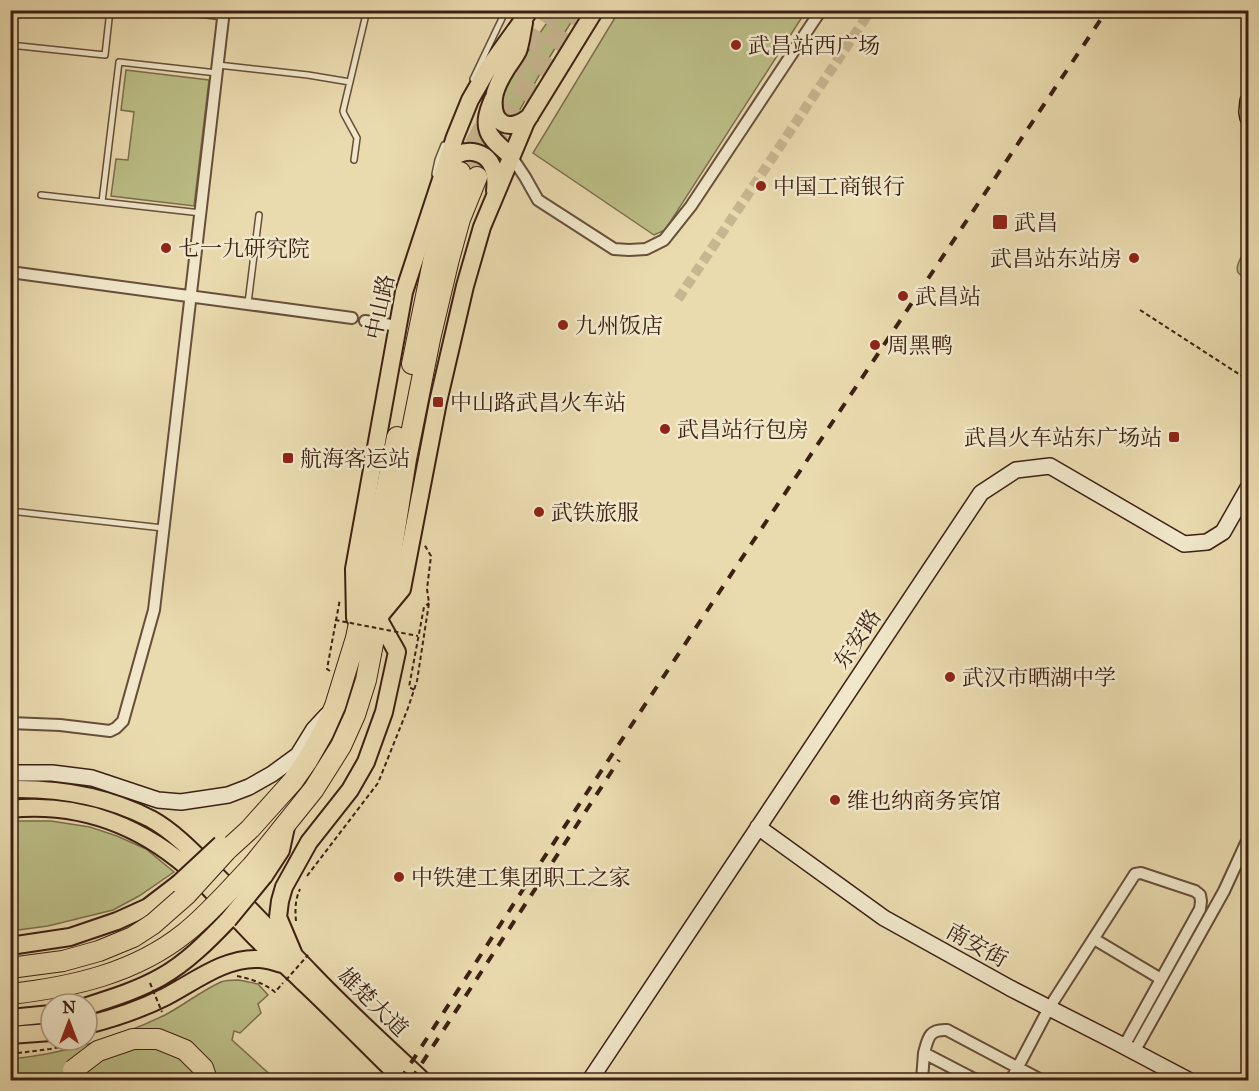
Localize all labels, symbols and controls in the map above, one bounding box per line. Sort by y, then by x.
place label: 武昌站西广场 [748,32,880,59]
marker: 武昌站西广场 [729,38,743,52]
place label: 中国工商银行 [773,173,905,200]
marker: 中国工商银行 [754,179,768,193]
place label: 武昌 [1014,209,1058,236]
marker: 武昌 [991,213,1009,231]
place label: 七一九研究院 [178,235,310,262]
marker: 七一九研究院 [159,241,173,255]
place label: 武昌站东站房 [990,245,1122,272]
marker: 武昌站东站房 [1127,251,1141,265]
street label: 中山路 [360,272,400,342]
place label: 武昌站 [915,283,981,310]
marker: 武昌站 [896,289,910,303]
place label: 九州饭店 [575,312,663,339]
marker: 九州饭店 [556,318,570,332]
place label: 周黑鸭 [887,332,953,359]
marker: 周黑鸭 [868,338,882,352]
place label: 中山路武昌火车站 [450,389,626,416]
marker: 中山路武昌火车站 [431,395,445,409]
place label: 武昌站行包房 [677,416,809,443]
marker: 武昌站行包房 [658,422,672,436]
place label: 武昌火车站东广场站 [964,424,1162,451]
marker: 武昌火车站东广场站 [1167,430,1181,444]
place label: 航海客运站 [300,445,410,472]
marker: 航海客运站 [281,451,295,465]
place label: 武铁旅服 [551,499,639,526]
marker: 武铁旅服 [532,505,546,519]
street label: 东安路 [827,604,887,674]
place label: 武汉市晒湖中学 [962,664,1116,691]
marker: 武汉市晒湖中学 [943,670,957,684]
place label: 维也纳商务宾馆 [847,787,1001,814]
marker: 维也纳商务宾馆 [828,793,842,807]
place label: 中铁建工集团职工之家 [411,864,631,891]
marker: 中铁建工集团职工之家 [392,870,406,884]
street label: 南安街 [942,917,1012,973]
street label: 雄楚大道 [332,962,414,1042]
north arrow [39,992,99,1052]
text: N [62,998,76,1017]

